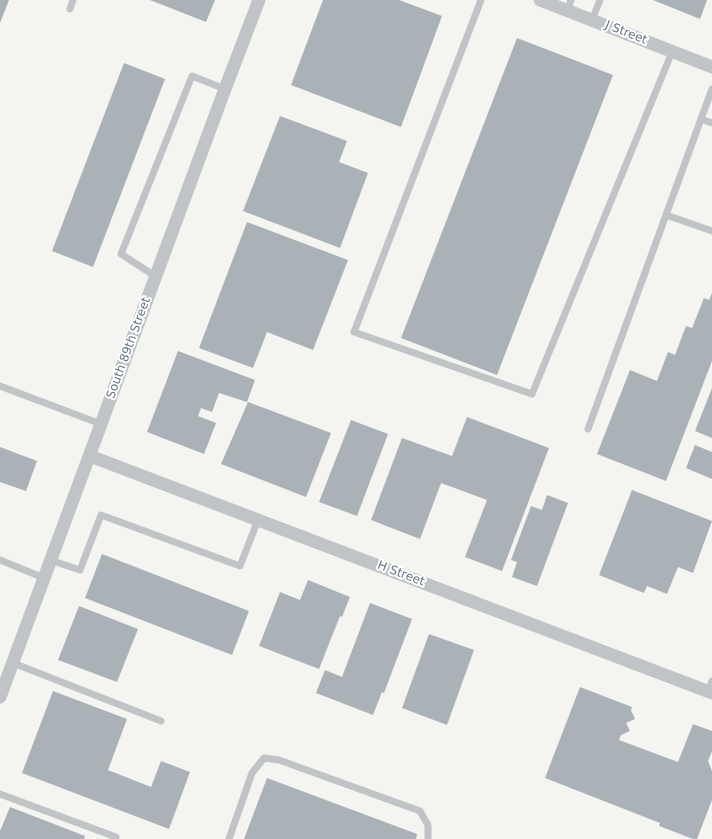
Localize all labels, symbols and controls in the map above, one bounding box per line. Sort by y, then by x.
street label: J Street [603,18,649,48]
street label: South 89th Street [104,295,154,401]
street label: H Street [375,558,427,590]

